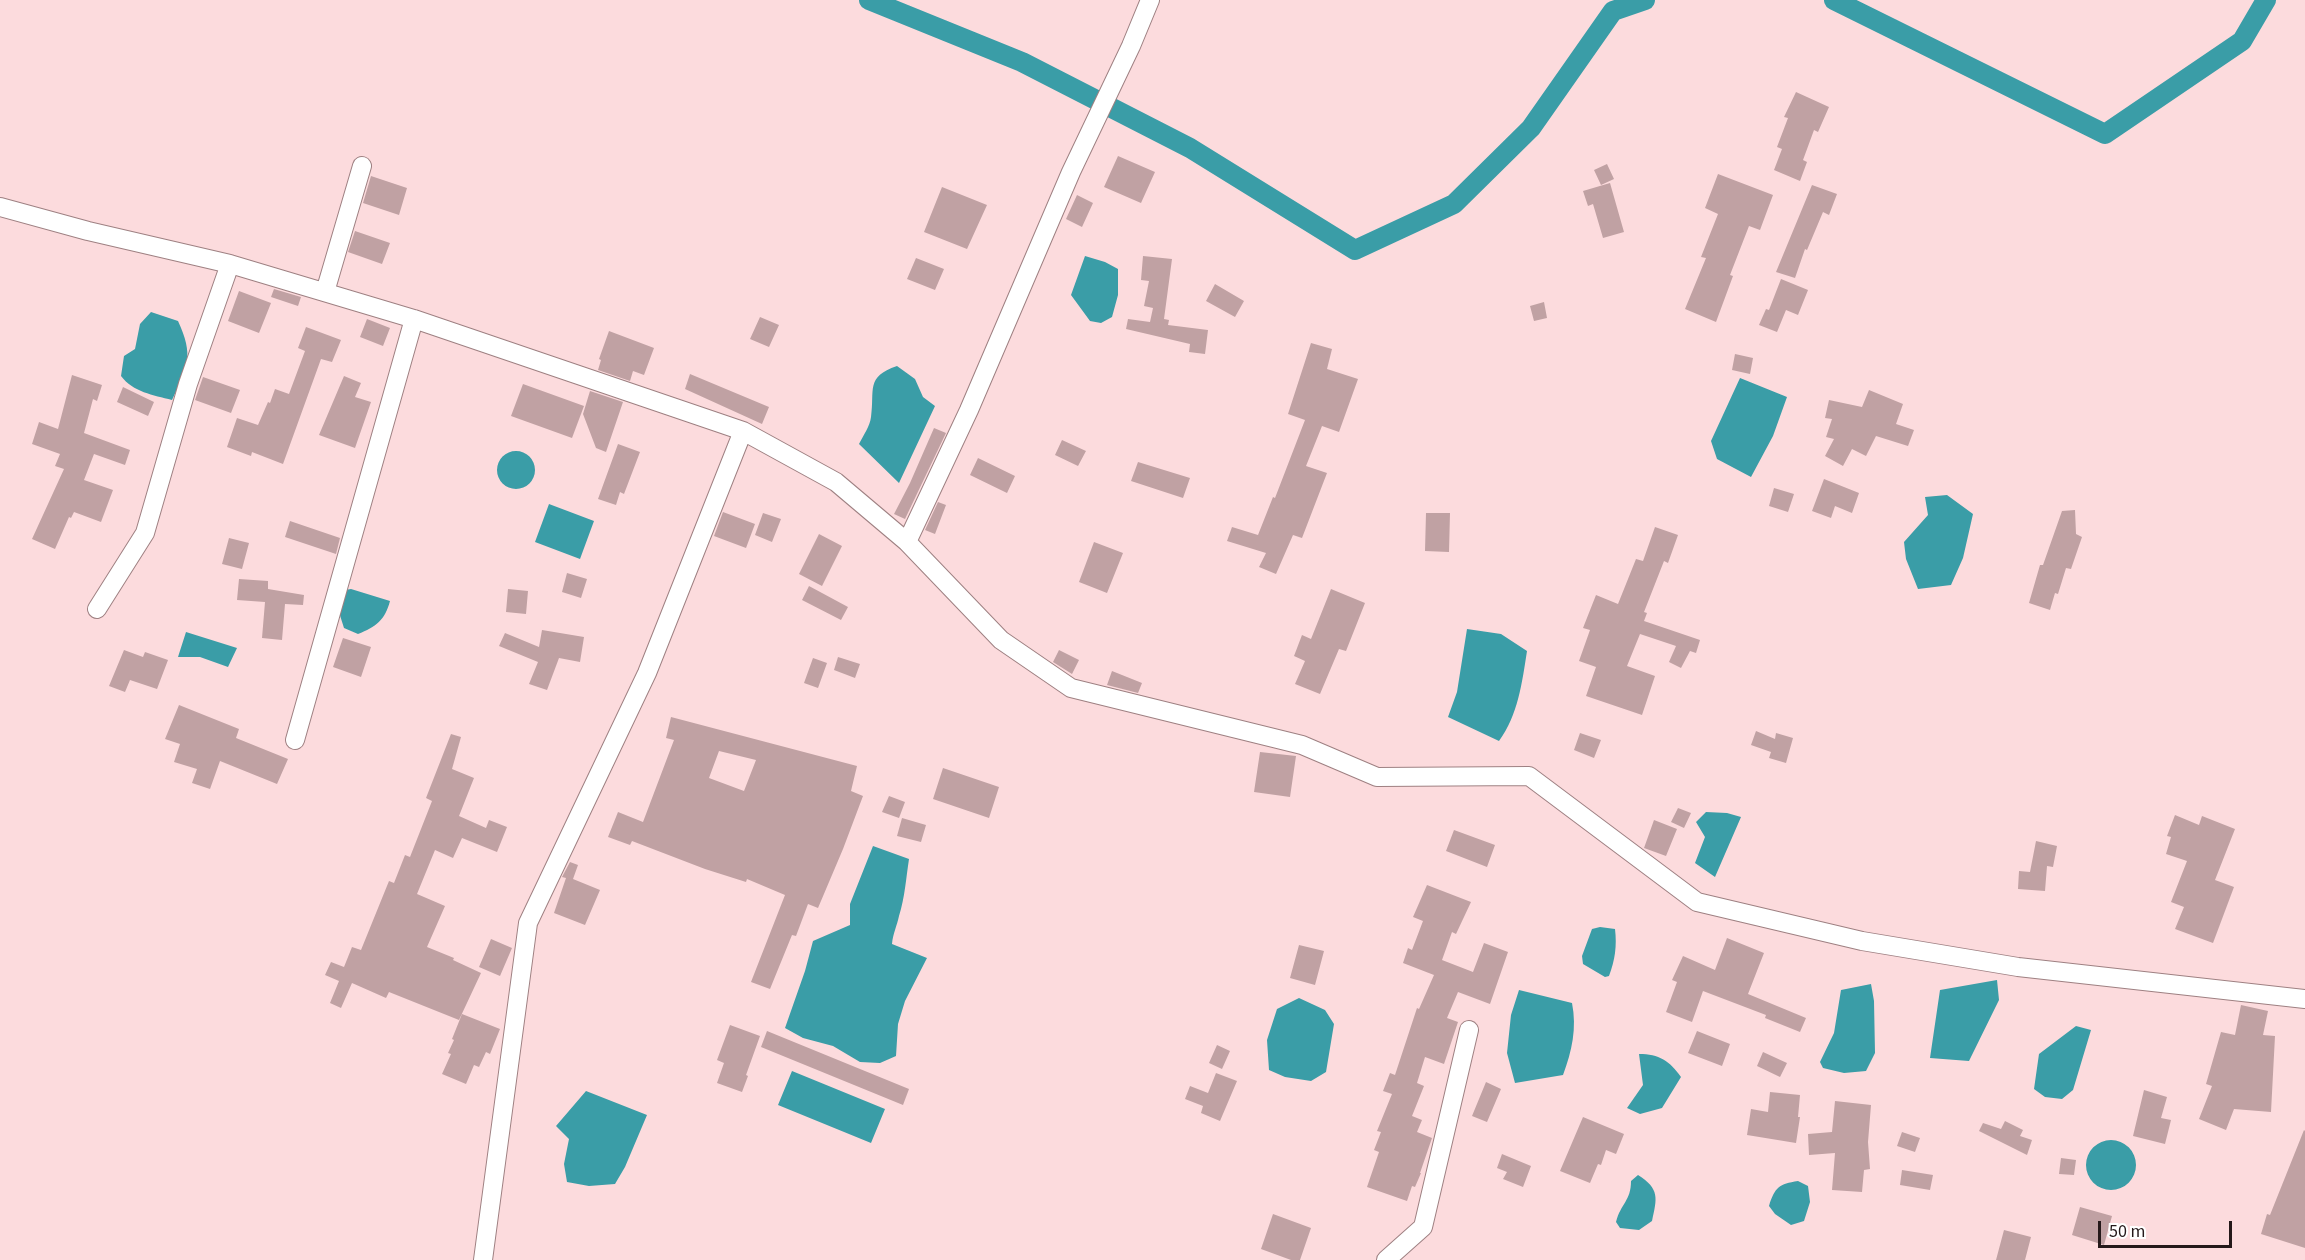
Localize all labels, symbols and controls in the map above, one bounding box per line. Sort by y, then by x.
scale bar [2101,1209,2234,1247]
text: 50 m [2109,1219,2145,1244]

